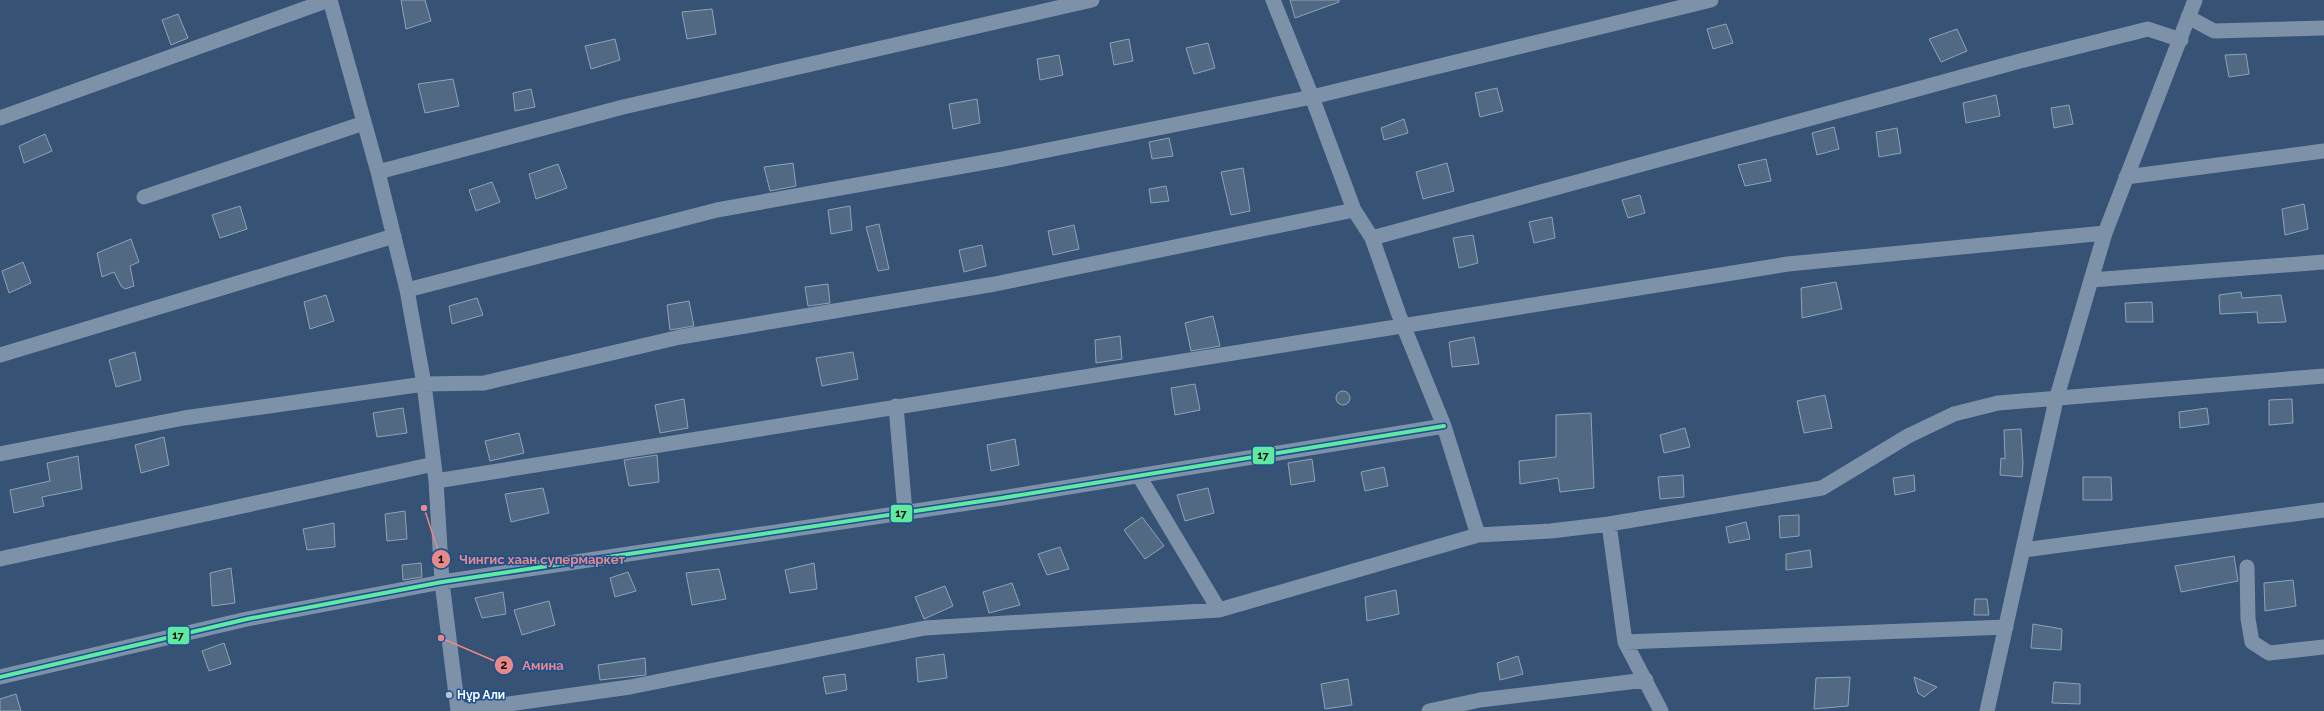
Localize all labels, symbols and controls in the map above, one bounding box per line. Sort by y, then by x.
line badge: 17 [1252,446,1275,465]
text: 17 [1257,449,1270,462]
line badge: 17 [890,504,913,523]
text: 17 [895,507,908,520]
callout: Чингис хаан супермаркет [431,546,633,571]
text: 1 [438,552,444,566]
text: Чингис хаан супермаркет [459,552,625,567]
line badge: 17 [167,626,190,645]
text: 17 [172,629,185,642]
callout: Амина [494,653,572,678]
text: 2 [501,658,508,672]
text: Амина [522,658,564,673]
place label: Нұр Али [457,688,505,702]
marker: Нұр Али [444,690,454,700]

